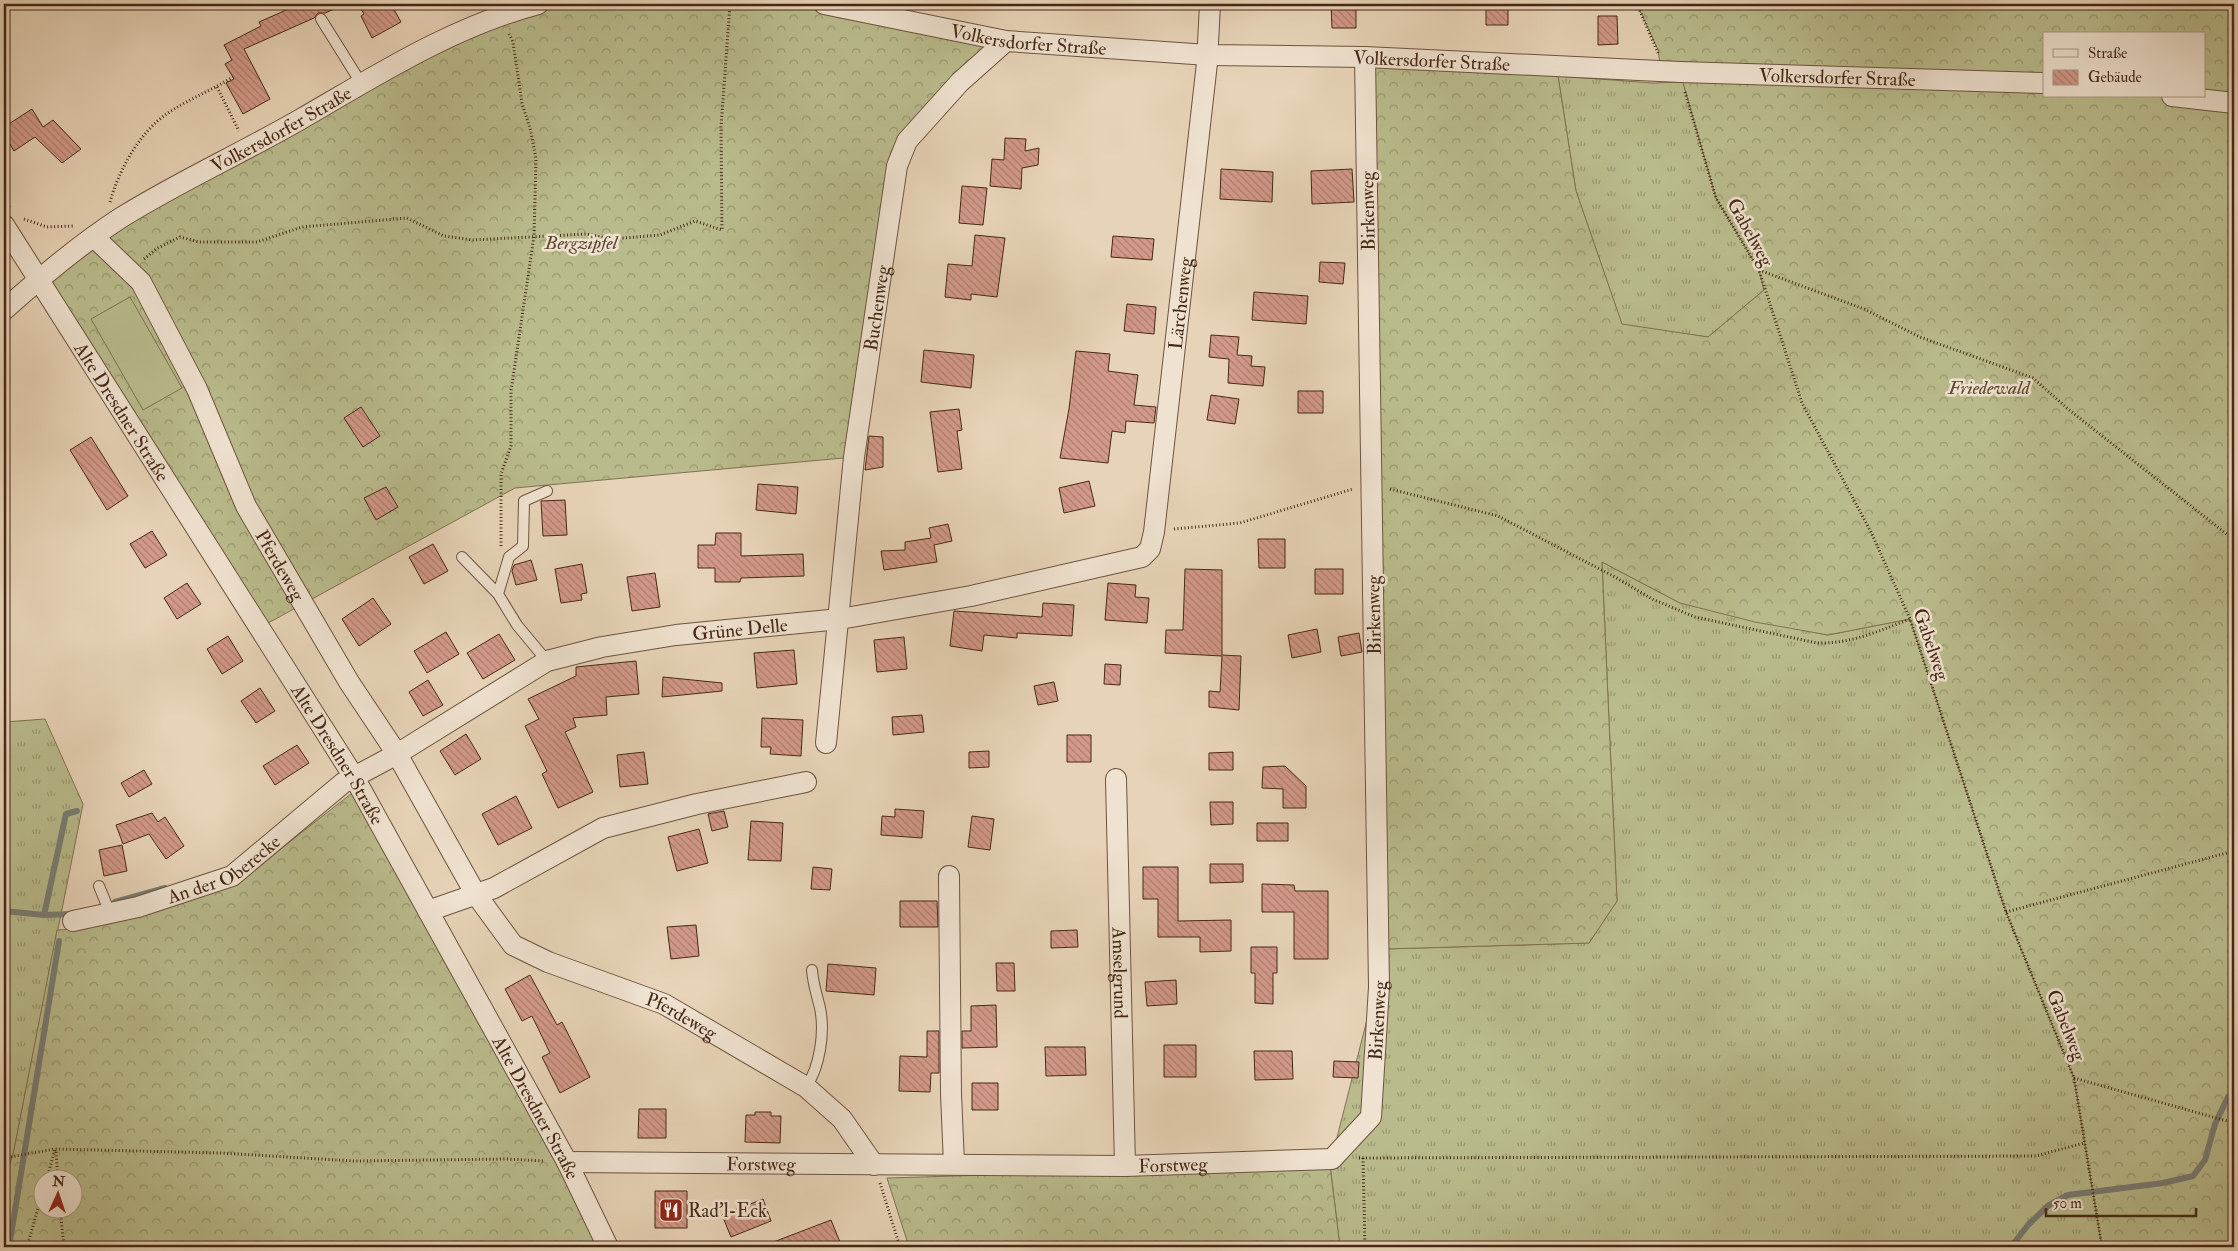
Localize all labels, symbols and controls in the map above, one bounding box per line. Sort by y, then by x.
street label: Volkersdorfer Straße [948,19,1107,61]
legend [2043,32,2206,98]
text: Straße [2088,44,2127,63]
street label: Volkersdorfer Straße [1353,46,1511,77]
street label: Volkersdorfer Straße [1759,63,1916,92]
text: Gebäude [2088,68,2142,87]
street label: Volkersdorfer Straße [207,81,356,178]
street label: Birkenweg [1355,170,1381,251]
street label: Gabelweg [1722,194,1779,272]
park label: Bergzipfel [544,231,619,255]
street label: Lärchenweg [1164,255,1198,351]
street label: Buchenweg [859,263,895,353]
street label: Alte Dresdner Straße [68,337,175,486]
park label: Friedewald [1947,376,2031,400]
street label: Pferdeweg [250,526,310,606]
street label: Birkenweg [1361,574,1387,655]
street label: Gabelweg [1908,605,1955,684]
street label: Grüne Delle [691,613,789,646]
street label: Alte Dresdner Straße [285,679,389,829]
street label: An der Oberecke [163,830,285,910]
street label: Amselgrund [1106,926,1133,1020]
street label: Birkenweg [1364,980,1392,1061]
street label: Gabelweg [2041,986,2091,1065]
street label: Pferdeweg [642,987,722,1046]
street label: Alte Dresdner Straße [486,1031,584,1183]
street label: Forstweg [726,1152,796,1177]
street label: Forstweg [1138,1152,1209,1179]
north arrow [32,1168,82,1218]
text: N [51,1173,66,1190]
scale bar [2046,1186,2196,1218]
text: 50 m [2053,1194,2082,1213]
restaurant icon: Rad'l-Eck [658,1197,684,1223]
place label: Rad'l-Eck [688,1199,767,1223]

